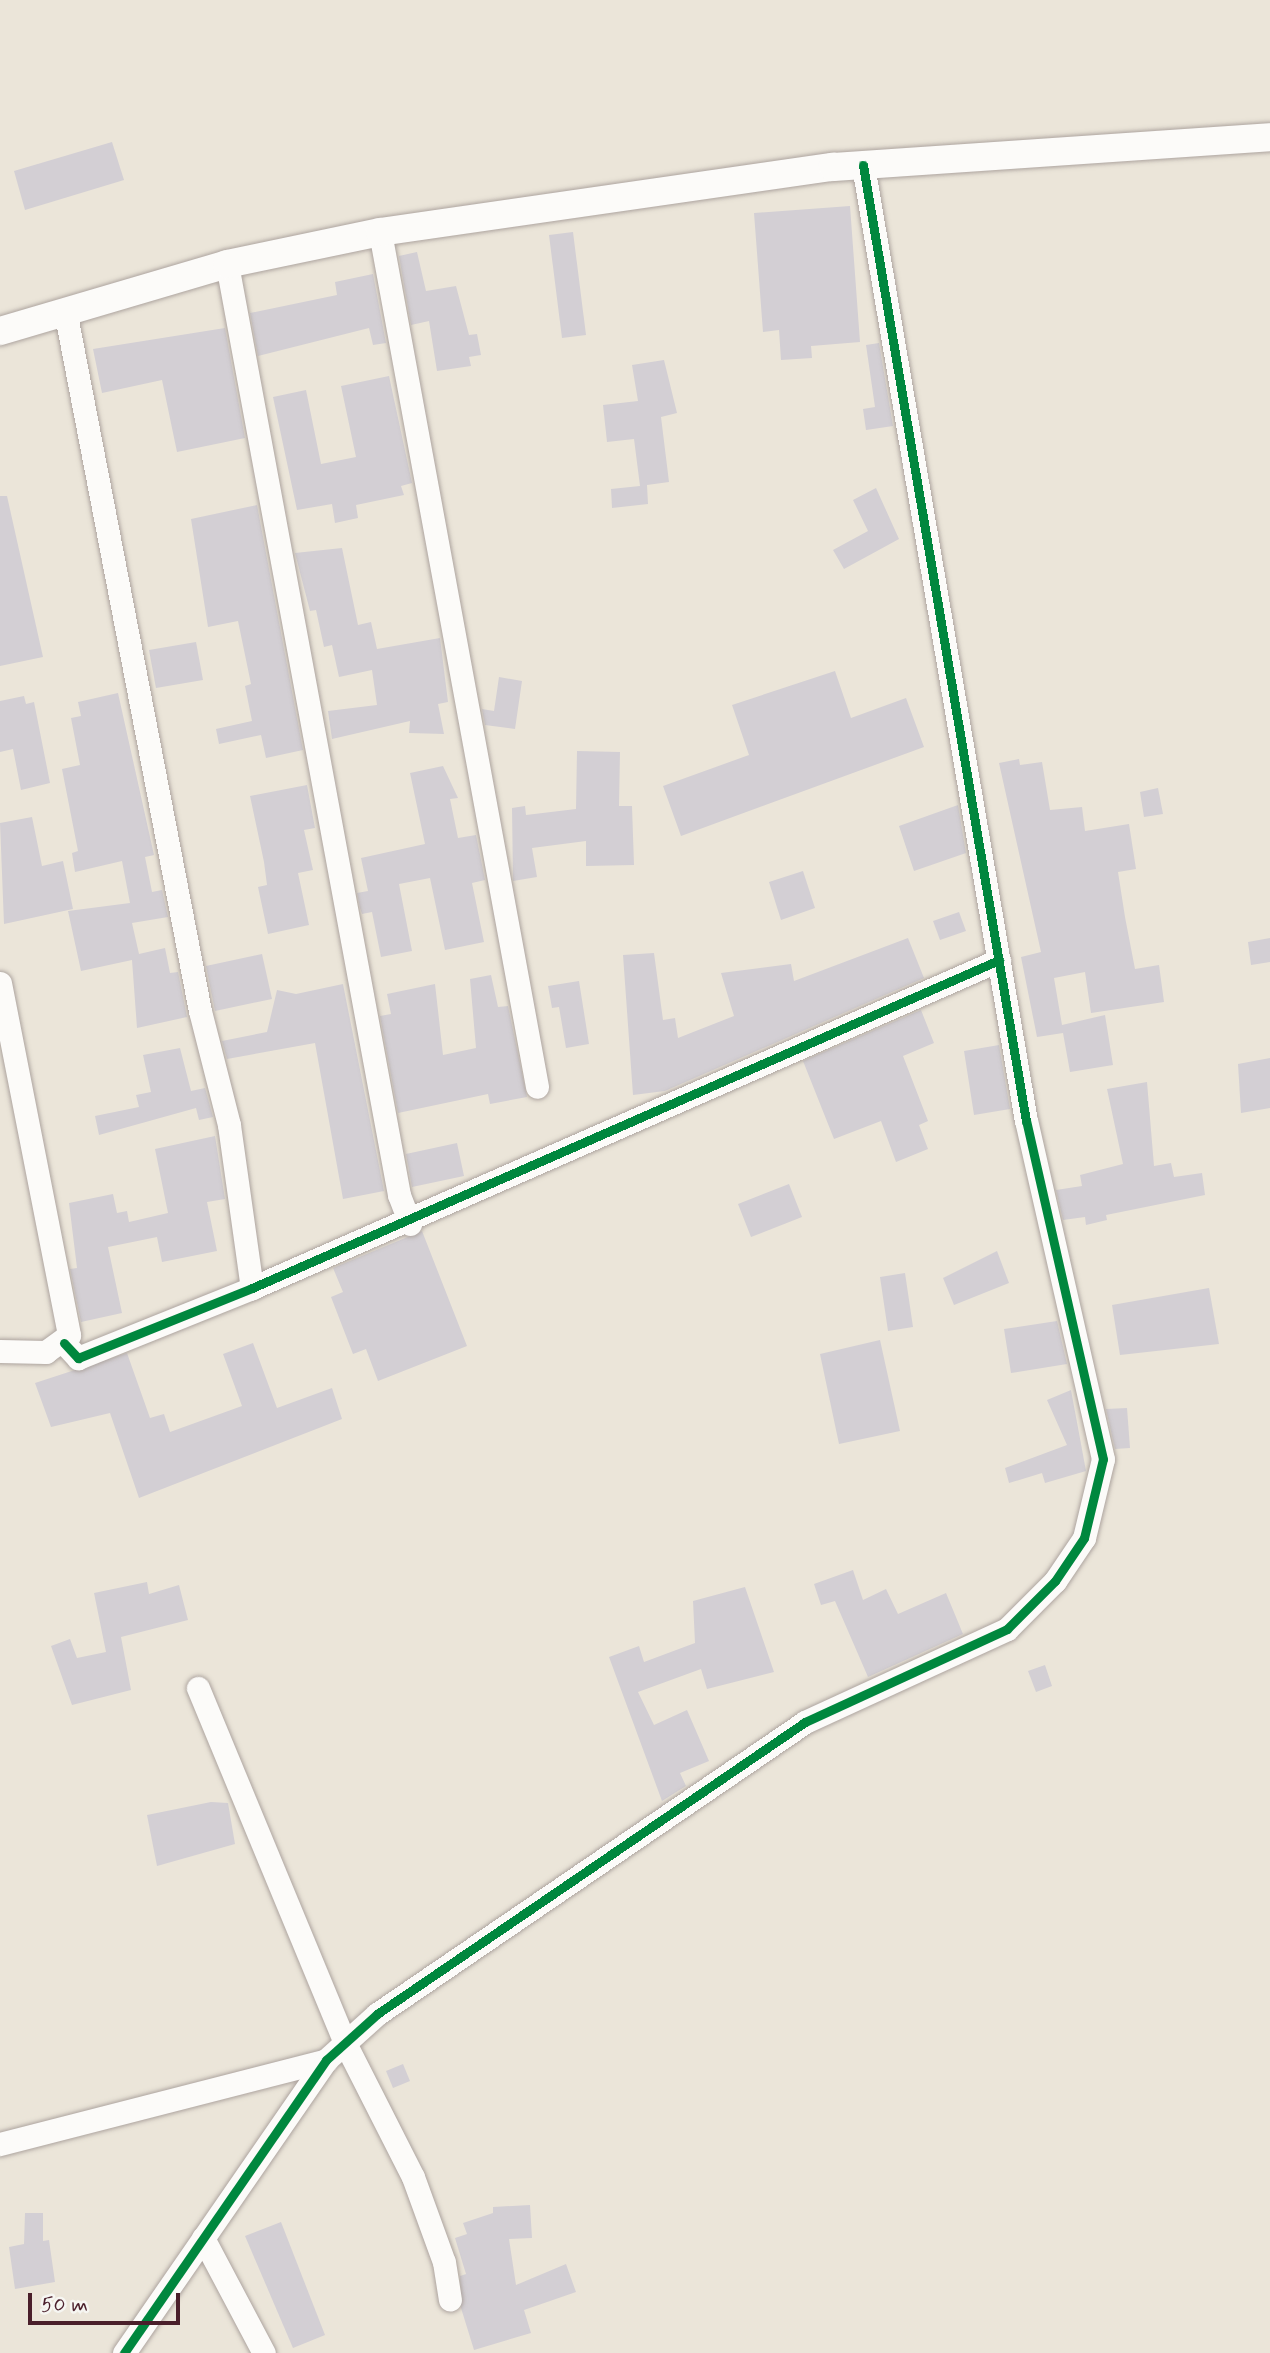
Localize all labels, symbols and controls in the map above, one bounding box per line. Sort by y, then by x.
scale bar [32,2280,184,2324]
text: 50 m [41,2291,88,2319]

